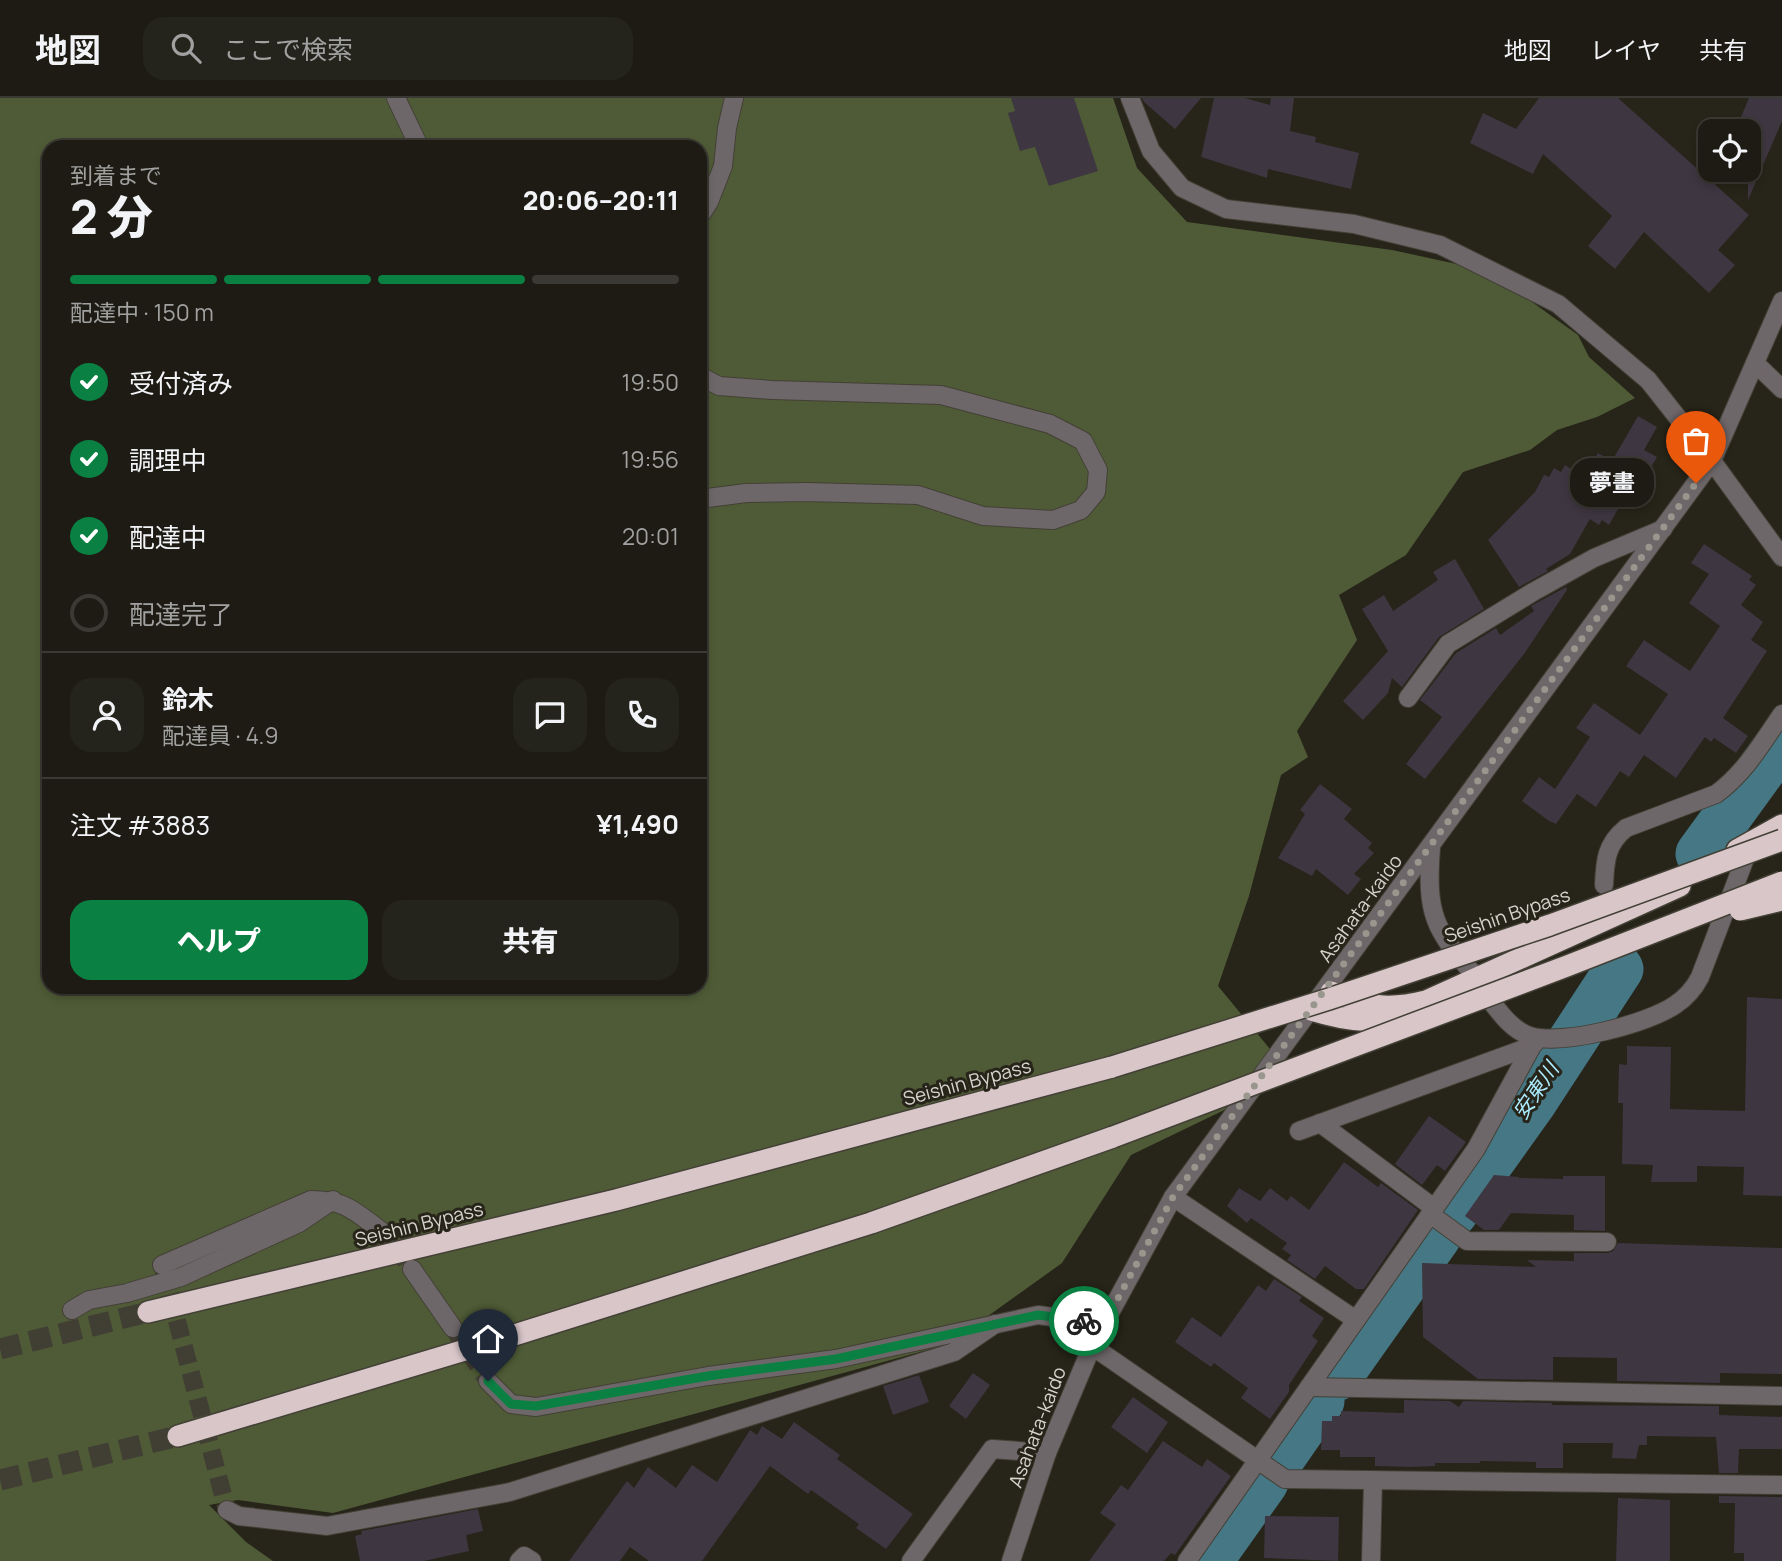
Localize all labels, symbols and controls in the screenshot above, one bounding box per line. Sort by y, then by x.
search box [143,17,633,80]
text: 地図 [35,27,101,72]
icon: search [167,29,205,67]
text: ここで検索 [223,31,353,67]
text: 地図 [1504,33,1552,66]
text: レイヤ [1590,33,1661,66]
text: 共有 [1699,33,1747,66]
map controls [1698,119,1761,182]
button: locate [1698,119,1761,182]
text: 到着まで [70,159,162,191]
text: 20:06–20:11 [523,182,679,218]
text: 2 分 [70,185,153,248]
text: 配達中 · 150 m [70,296,214,328]
icon: check [70,363,108,401]
text: 受付済み [129,365,233,401]
text: 19:50 [622,366,679,398]
pin [1666,411,1726,483]
icon: bag [1677,422,1715,460]
icon: check [70,440,108,478]
text: 調理中 [129,442,207,478]
text: 19:56 [621,443,679,475]
callout: 夢畫 [1570,458,1654,508]
text: 夢畫 [1589,466,1635,498]
icon: check [70,517,108,555]
text: 配達中 [129,519,207,555]
text: 20:01 [622,520,679,552]
text: 配達完了 [129,596,233,632]
button: person [70,678,144,752]
button: chat [513,678,587,752]
button: phone [605,678,679,752]
text: 鈴木 [162,681,214,717]
text: 配達員 · 4.9 [162,719,279,751]
text: ¥1,490 [596,806,679,842]
text: 注文 #3883 [70,807,210,843]
street label: Asahata-kaido [1312,849,1408,967]
street label: Seishin Bypass [1441,881,1573,949]
button: ヘルプ [70,900,368,980]
button: 共有 [382,900,679,980]
street label: Seishin Bypass [900,1052,1034,1112]
water label: 安東川 [1506,1055,1566,1124]
street label: Seishin Bypass [352,1195,486,1253]
courier [1049,1286,1119,1356]
icon: bike [1065,1302,1103,1340]
pin [458,1309,518,1381]
icon: home [469,1320,507,1358]
street label: Asahata-kaido [1002,1363,1072,1491]

